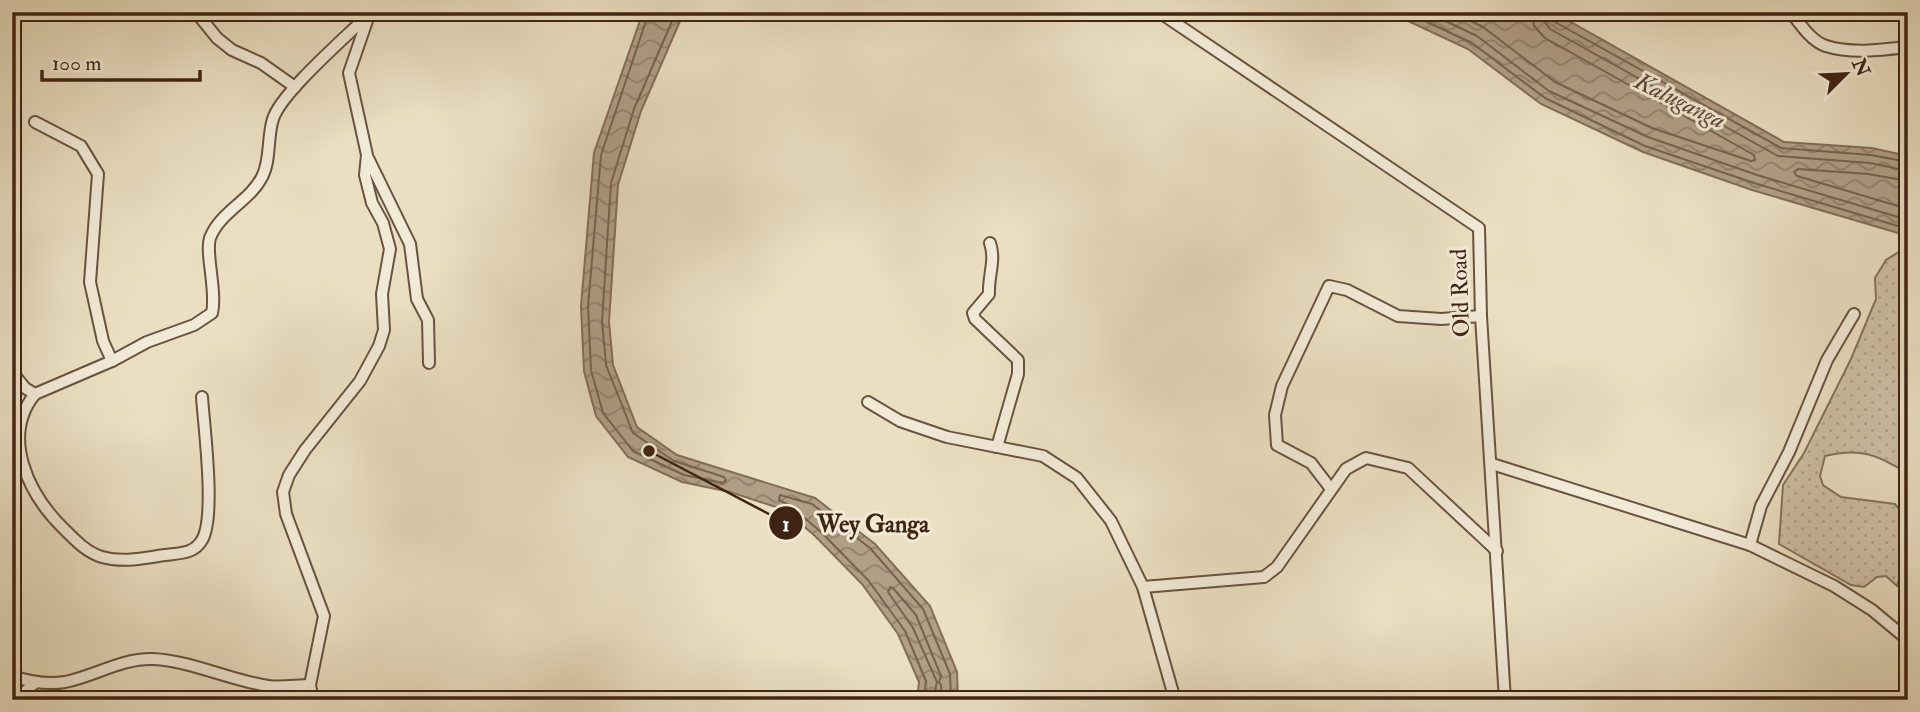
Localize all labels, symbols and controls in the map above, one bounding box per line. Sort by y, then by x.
scale bar [42,38,200,82]
north arrow [1812,38,1882,108]
text: 100 m [52,50,102,77]
text: N [1846,54,1875,81]
water label: Kaluganga [1629,65,1730,136]
street label: Old Road [1444,248,1476,338]
callout: Wey Ganga [768,501,943,546]
text: Wey Ganga [816,509,930,540]
text: 1 [782,511,790,538]

